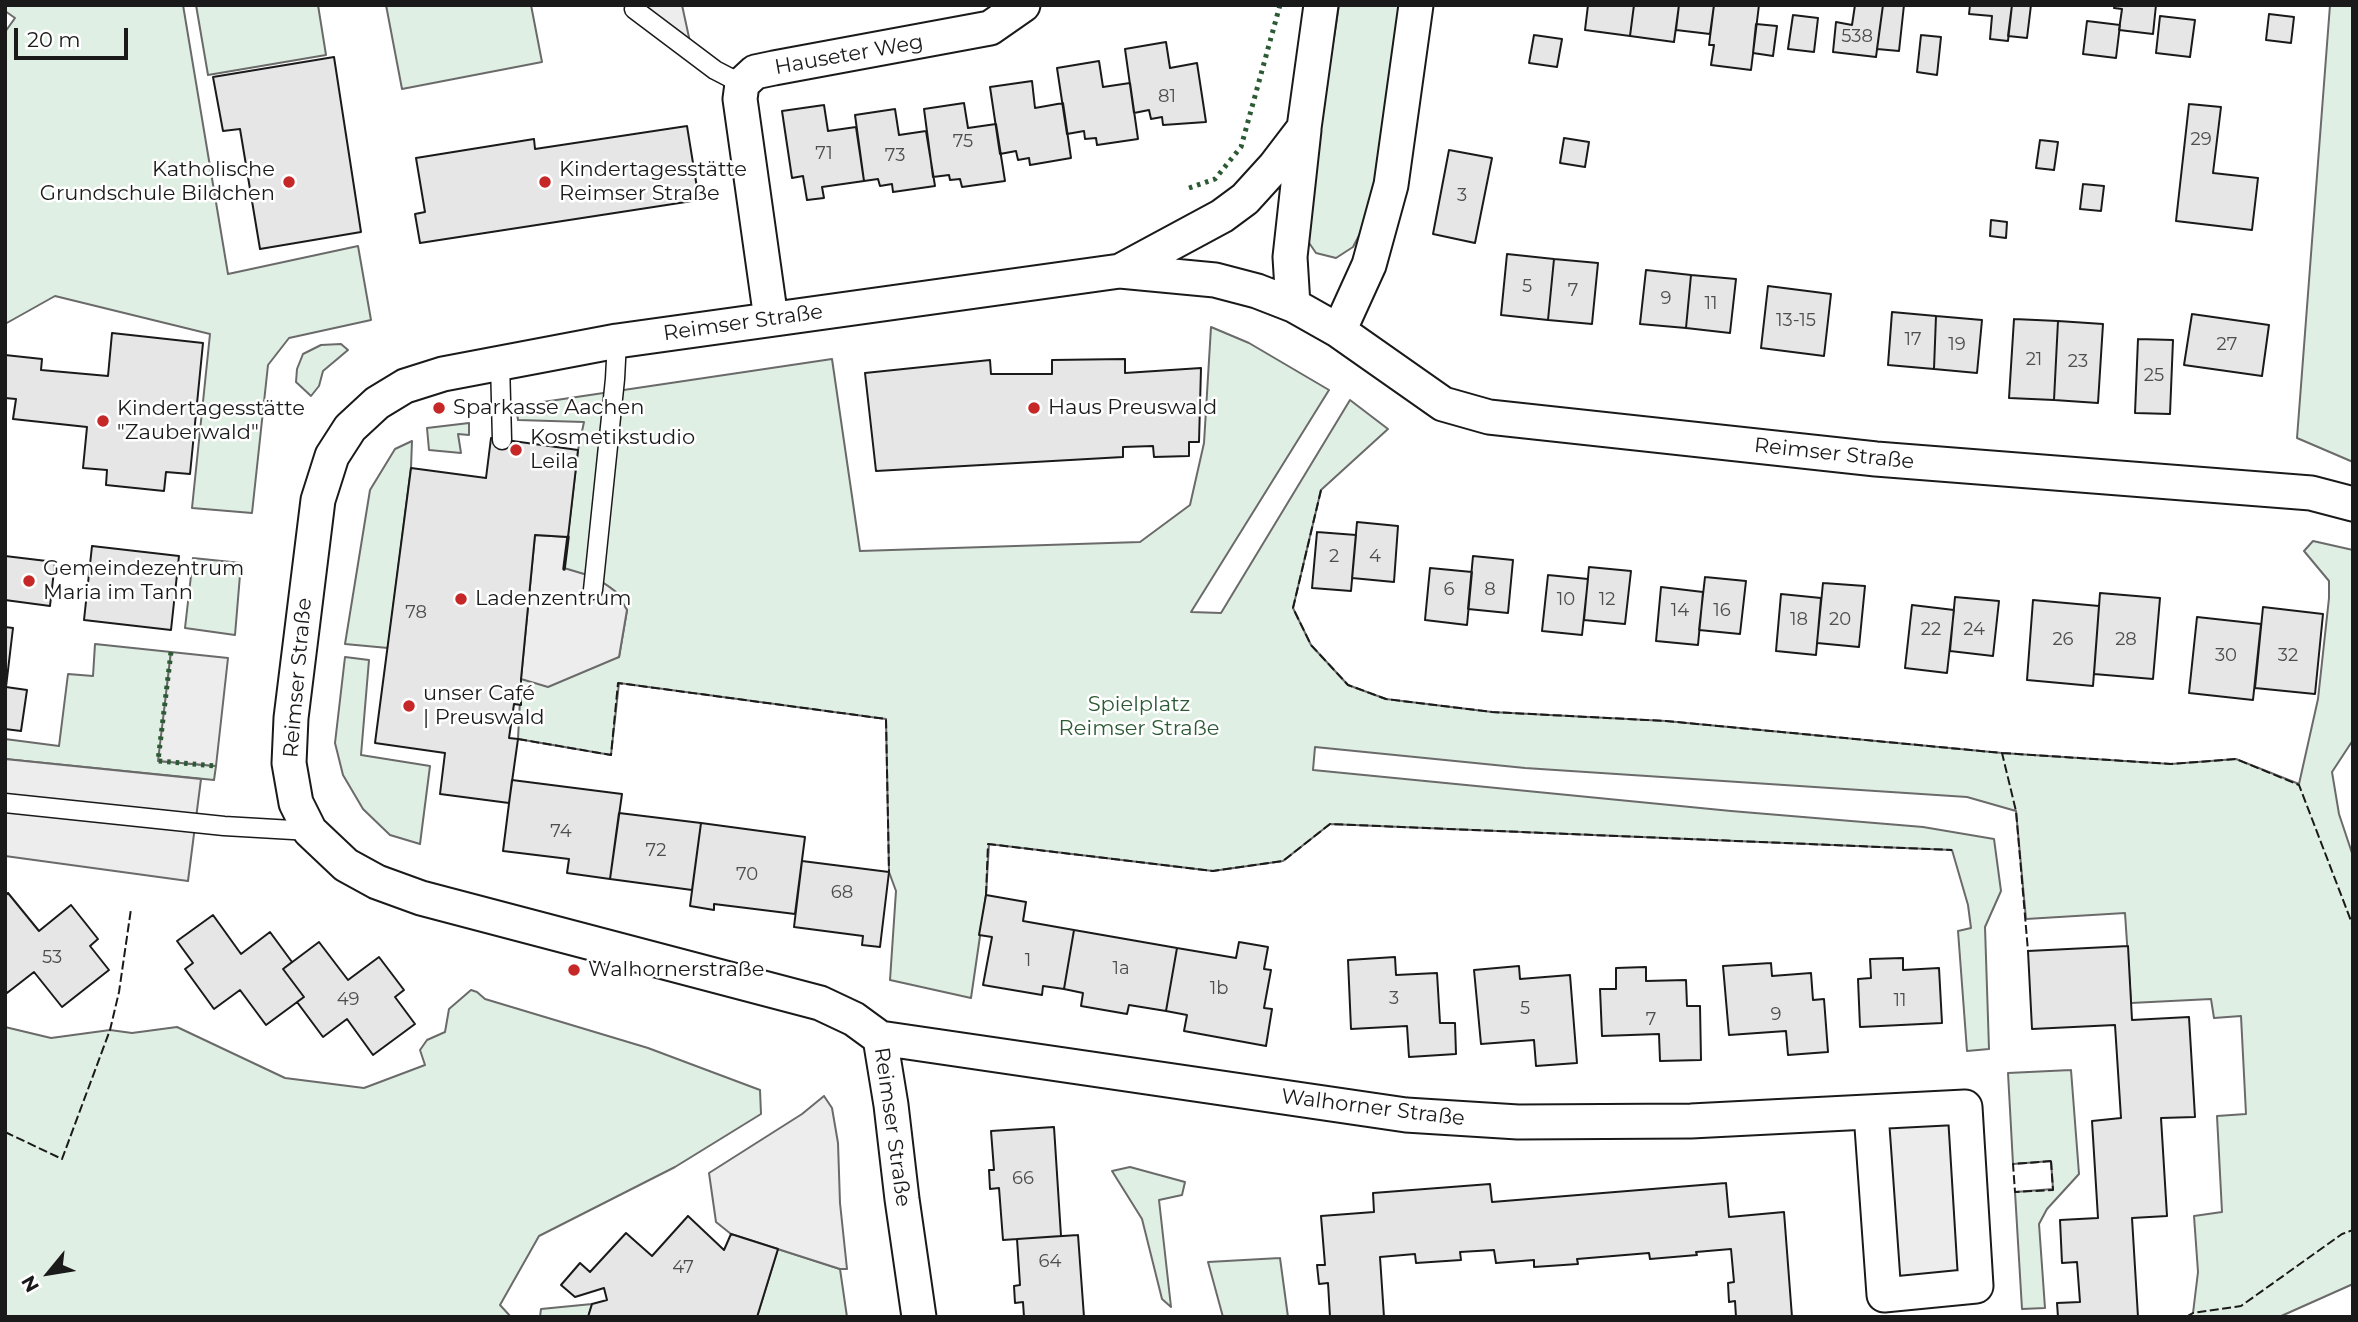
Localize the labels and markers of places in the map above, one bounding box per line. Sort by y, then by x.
place label: Katholische Grundschule Bildchen [40,157,275,207]
place label: Kindertagesstätte Reimser Straße [559,157,747,207]
marker: Katholische Grundschule Bildchen [281,174,297,190]
marker: Kindertagesstätte Reimser Straße [537,174,553,190]
place label: Sparkasse Aachen [453,395,644,421]
place label: Haus Preuswald [1048,395,1217,421]
place label: Kindertagesstätte "Zauberwald" [117,396,305,446]
marker: Sparkasse Aachen [431,400,447,416]
marker: Haus Preuswald [1026,400,1042,416]
marker: Kindertagesstätte "Zauberwald" [95,413,111,429]
place label: Kosmetikstudio Leila [530,425,695,475]
marker: Kosmetikstudio Leila [508,442,524,458]
place label: Gemeindezentrum Maria im Tann [43,556,244,606]
marker: Gemeindezentrum Maria im Tann [21,573,37,589]
place label: Ladenzentrum [475,586,632,612]
marker: Ladenzentrum [453,591,469,607]
place label: unser Café | Preuswald [423,681,545,731]
marker: unser Café | Preuswald [401,698,417,714]
place label: Walhornerstraße [588,957,765,983]
marker: Walhornerstraße [566,962,582,978]

